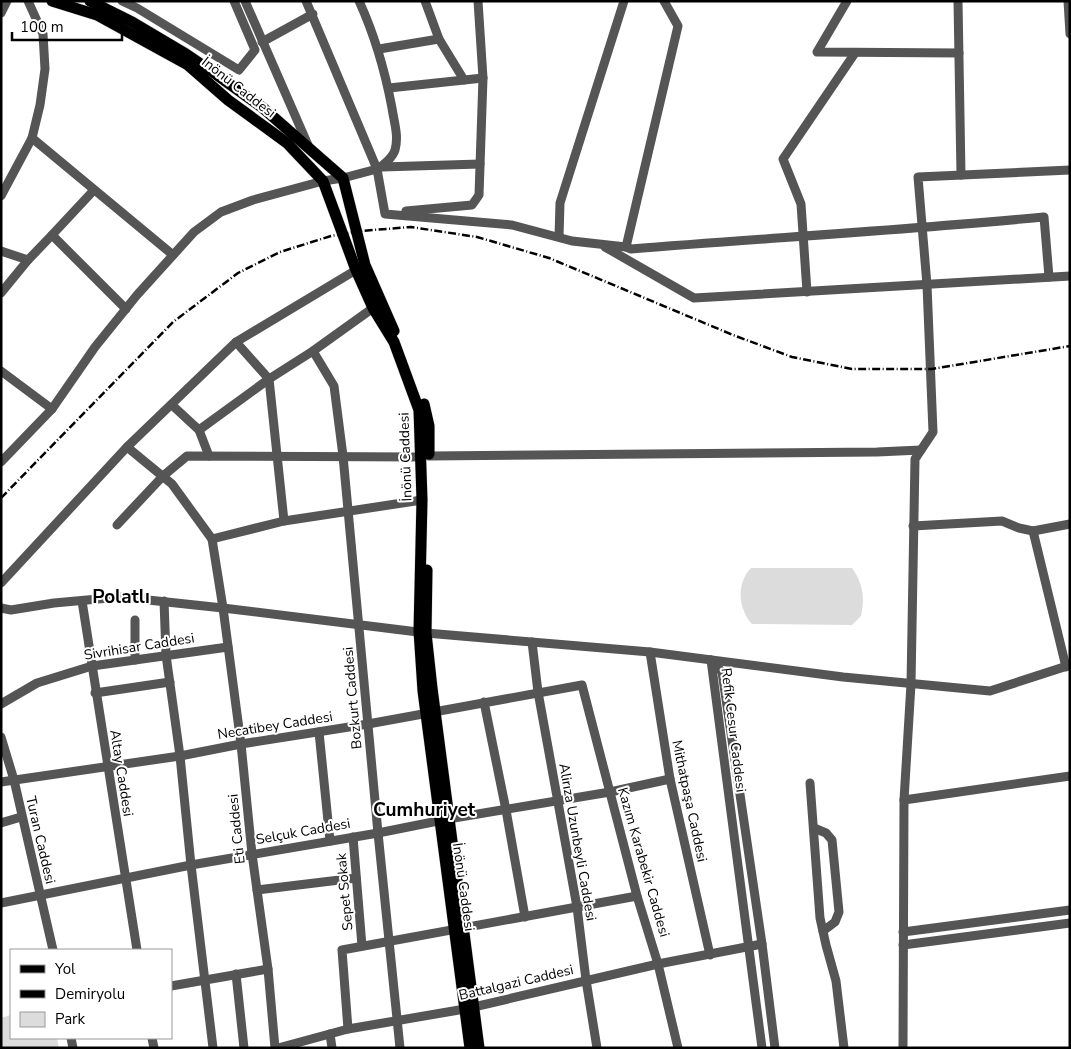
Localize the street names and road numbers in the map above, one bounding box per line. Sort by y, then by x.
street label: İnönü Caddesi [198,52,280,122]
street label: İnönü Caddesi [394,412,417,502]
street label: Sivrihisar Caddesi [82,628,196,665]
street label: Bozkurt Caddesi [339,646,366,750]
street label: Refik Cesur Caddesi [716,667,751,793]
street label: Necatibey Caddesi [216,707,334,744]
street label: Altay Caddesi [105,728,138,818]
street label: Mithatpaşa Caddesi [667,738,712,864]
street label: Alirıza Uzunbeyli Caddesi [554,762,601,922]
street label: Kazım Karabekir Caddesi [613,785,674,939]
street label: Eti Caddesi [223,793,250,865]
street label: Turan Caddesi [21,794,60,886]
street label: Selçuk Caddesi [254,814,352,849]
street label: İnönü Caddesi [448,842,479,933]
street label: Sepet Sokak [332,851,357,932]
street label: Battalgazi Caddesi [457,960,575,1005]

